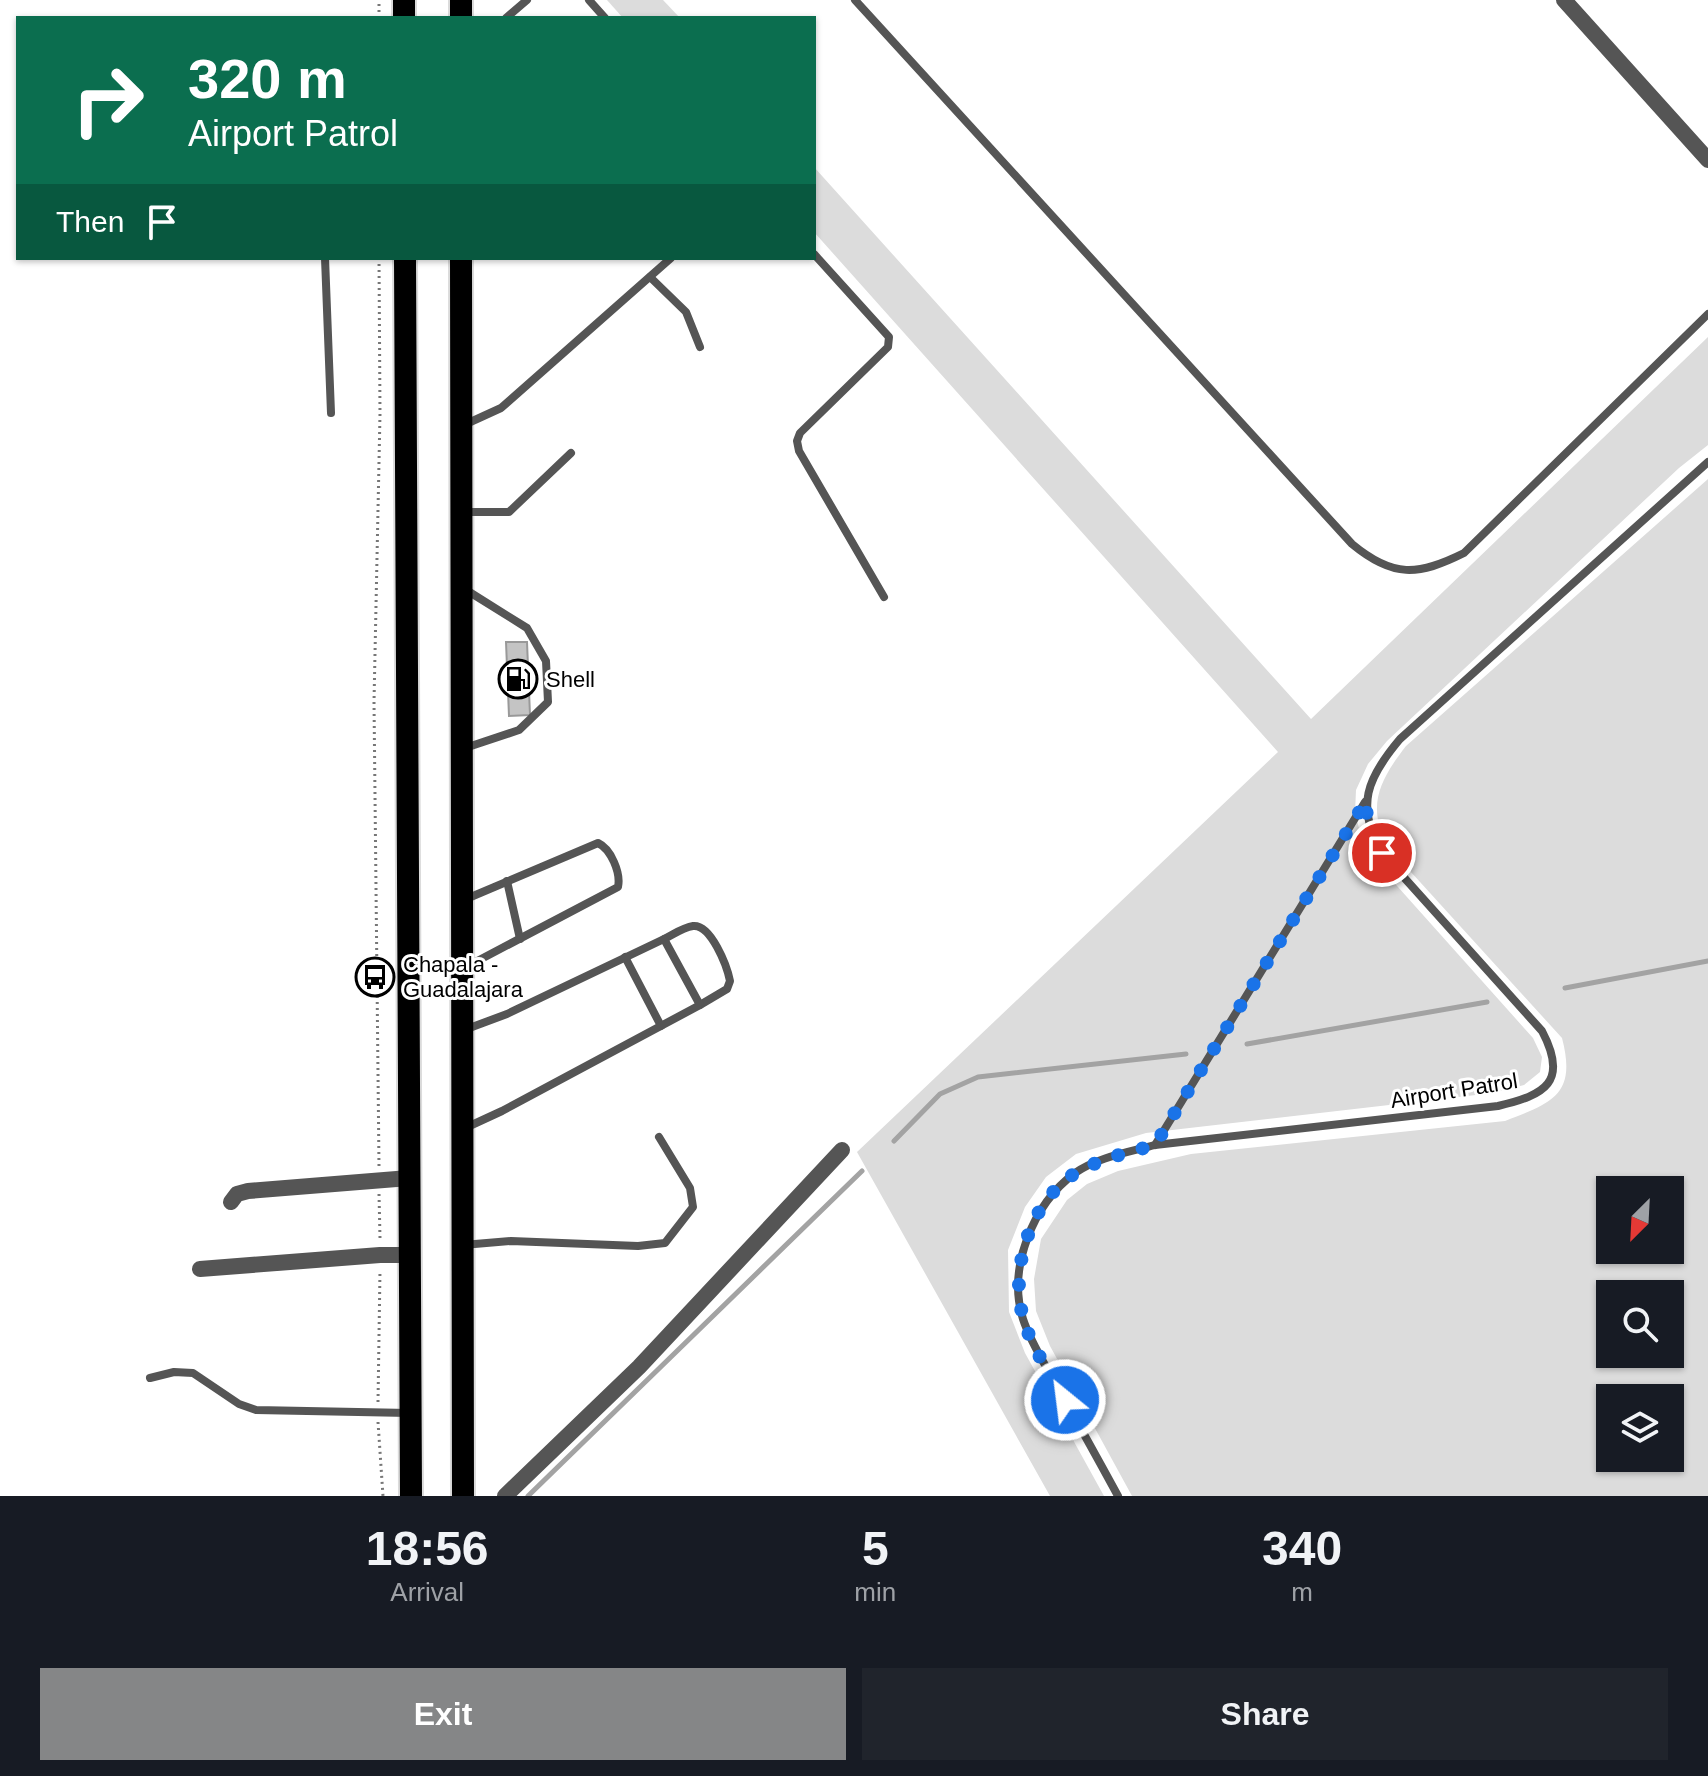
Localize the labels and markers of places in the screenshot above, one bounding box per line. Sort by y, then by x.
fuel station icon: Shell [497,658,539,700]
place label: Shell [546,667,595,692]
pin [1348,819,1416,887]
place label: Chapala - Guadalajara [403,952,524,1002]
bus stop icon: Chapala - Guadalajara [354,956,396,998]

